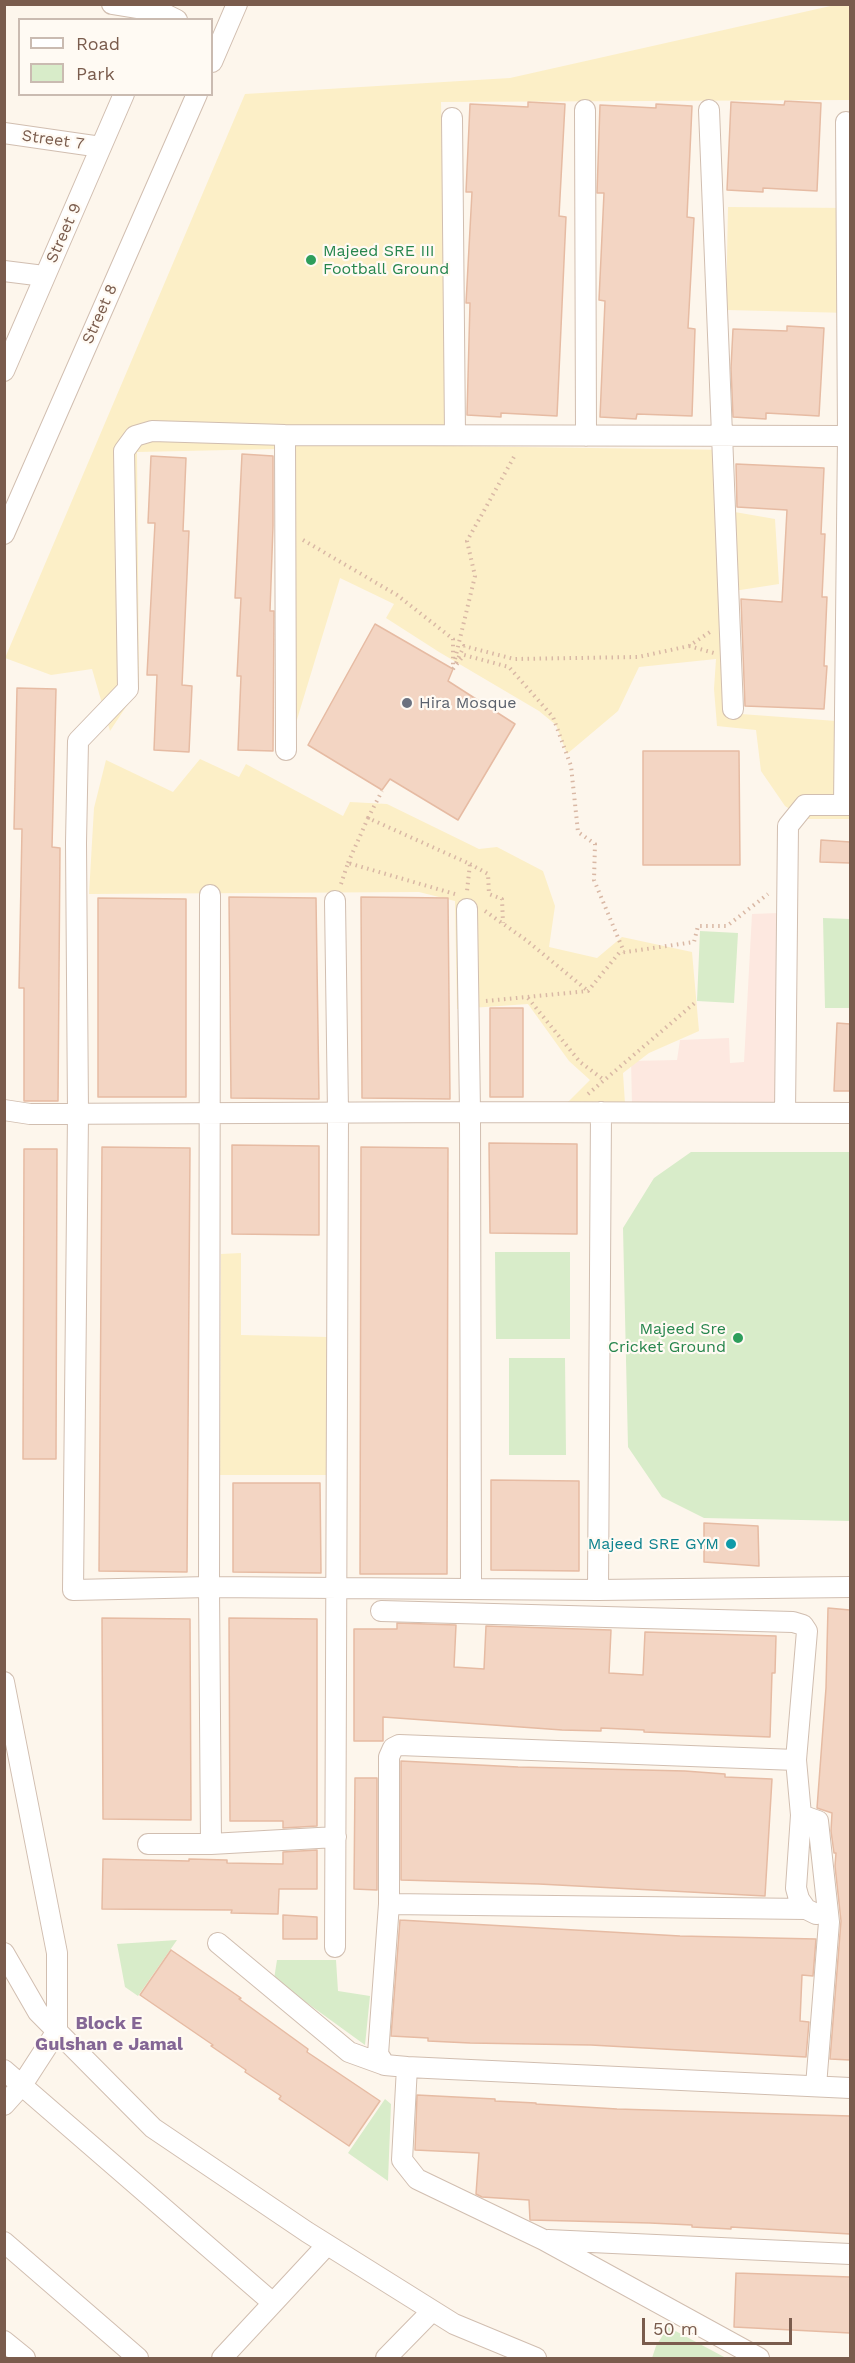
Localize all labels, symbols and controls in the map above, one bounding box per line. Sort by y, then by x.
legend [18,18,213,96]
text: Road [76,33,120,54]
text: Park [76,63,115,84]
street label: Street 7 [21,126,85,154]
street label: Street 9 [42,200,86,266]
place label: Majeed SRE III Football Ground [323,241,449,279]
marker: Majeed SRE III Football Ground [304,253,318,267]
street label: Street 8 [78,281,122,347]
place label: Hira Mosque [419,693,517,713]
marker: Hira Mosque [400,696,414,710]
place label: Majeed Sre Cricket Ground [608,1319,726,1357]
marker: Majeed Sre Cricket Ground [731,1331,745,1345]
place label: Majeed SRE GYM [588,1534,719,1554]
marker: Majeed SRE GYM [724,1537,738,1551]
district label: Block E Gulshan e Jamal [35,2013,183,2056]
scale bar [645,2306,795,2344]
text: 50 m [653,2318,698,2339]

